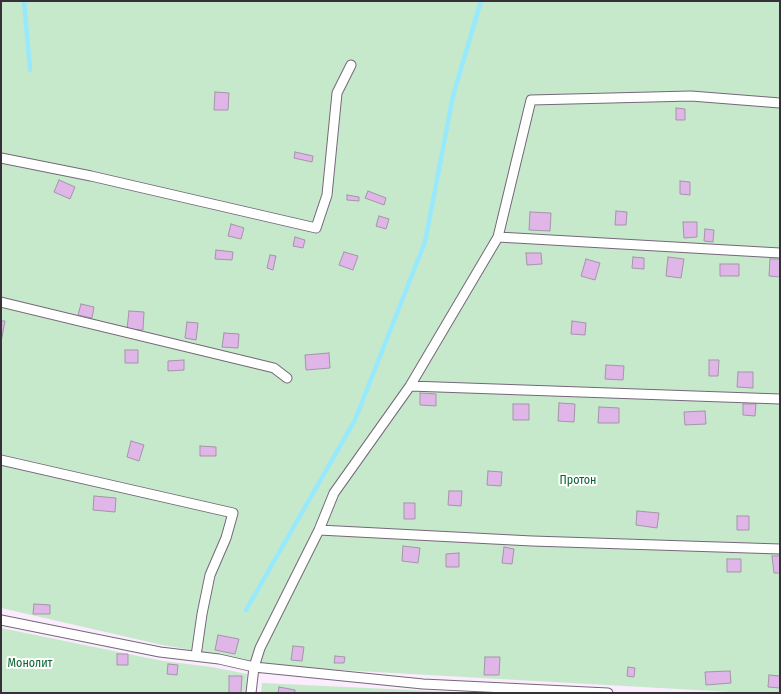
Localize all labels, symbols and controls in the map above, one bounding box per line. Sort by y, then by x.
park label: Протон [560,474,596,488]
park label: Монолит [8,657,52,671]

